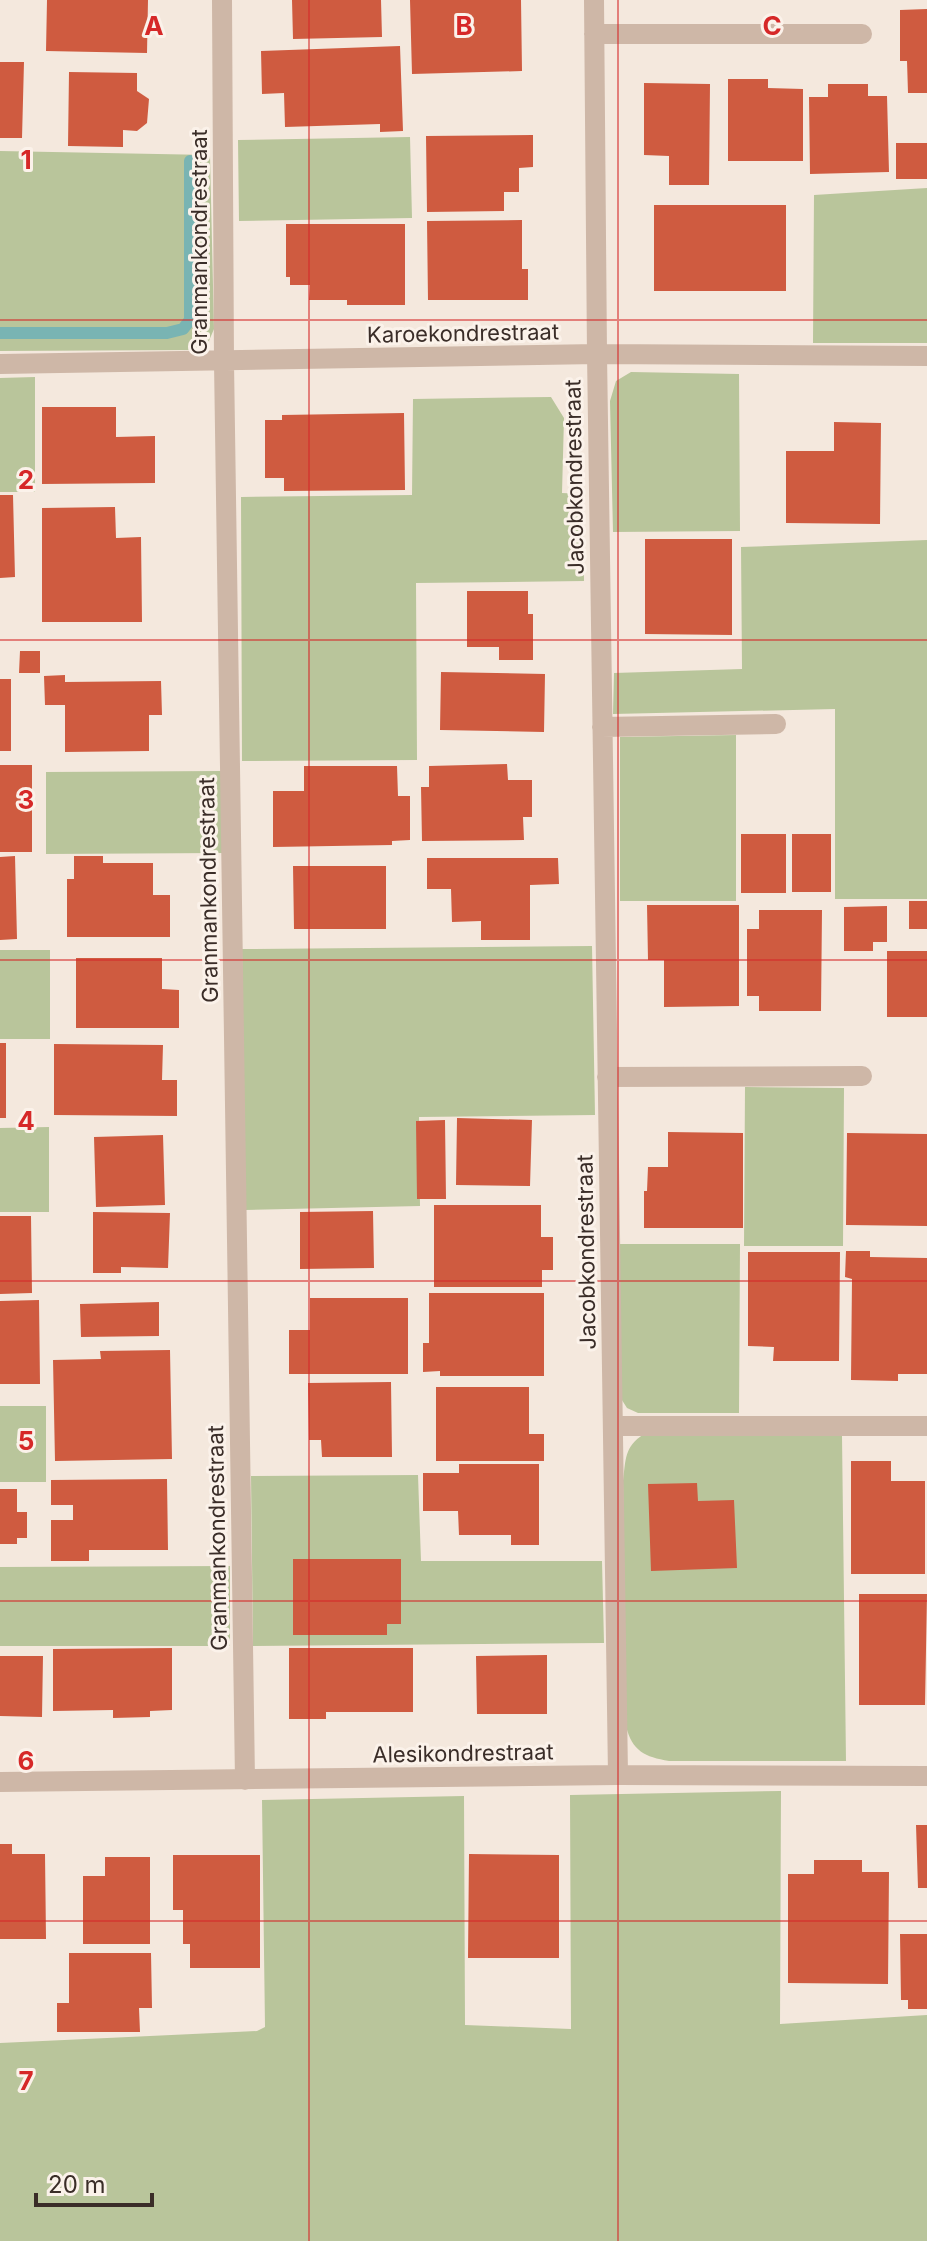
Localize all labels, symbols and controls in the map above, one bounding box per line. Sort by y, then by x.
text: A [144,10,164,41]
text: B [455,10,473,41]
text: C [762,10,782,41]
street label: Granmankondrestraat [186,129,212,355]
text: 1 [20,144,32,175]
street label: Karoekondrestraat [367,318,559,348]
street label: Jacobkondrestraat [559,379,589,575]
text: 2 [18,464,34,495]
street label: Granmankondrestraat [193,777,223,1003]
text: 3 [18,784,34,815]
text: 4 [17,1105,35,1136]
street label: Jacobkondrestraat [571,1154,601,1350]
text: 5 [18,1425,34,1456]
street label: Granmankondrestraat [202,1425,232,1651]
street label: Alesikondrestraat [372,1738,554,1768]
text: 6 [18,1745,34,1776]
text: 7 [18,2065,34,2096]
scale bar [36,2157,152,2207]
text: 20 m [48,2170,106,2199]

